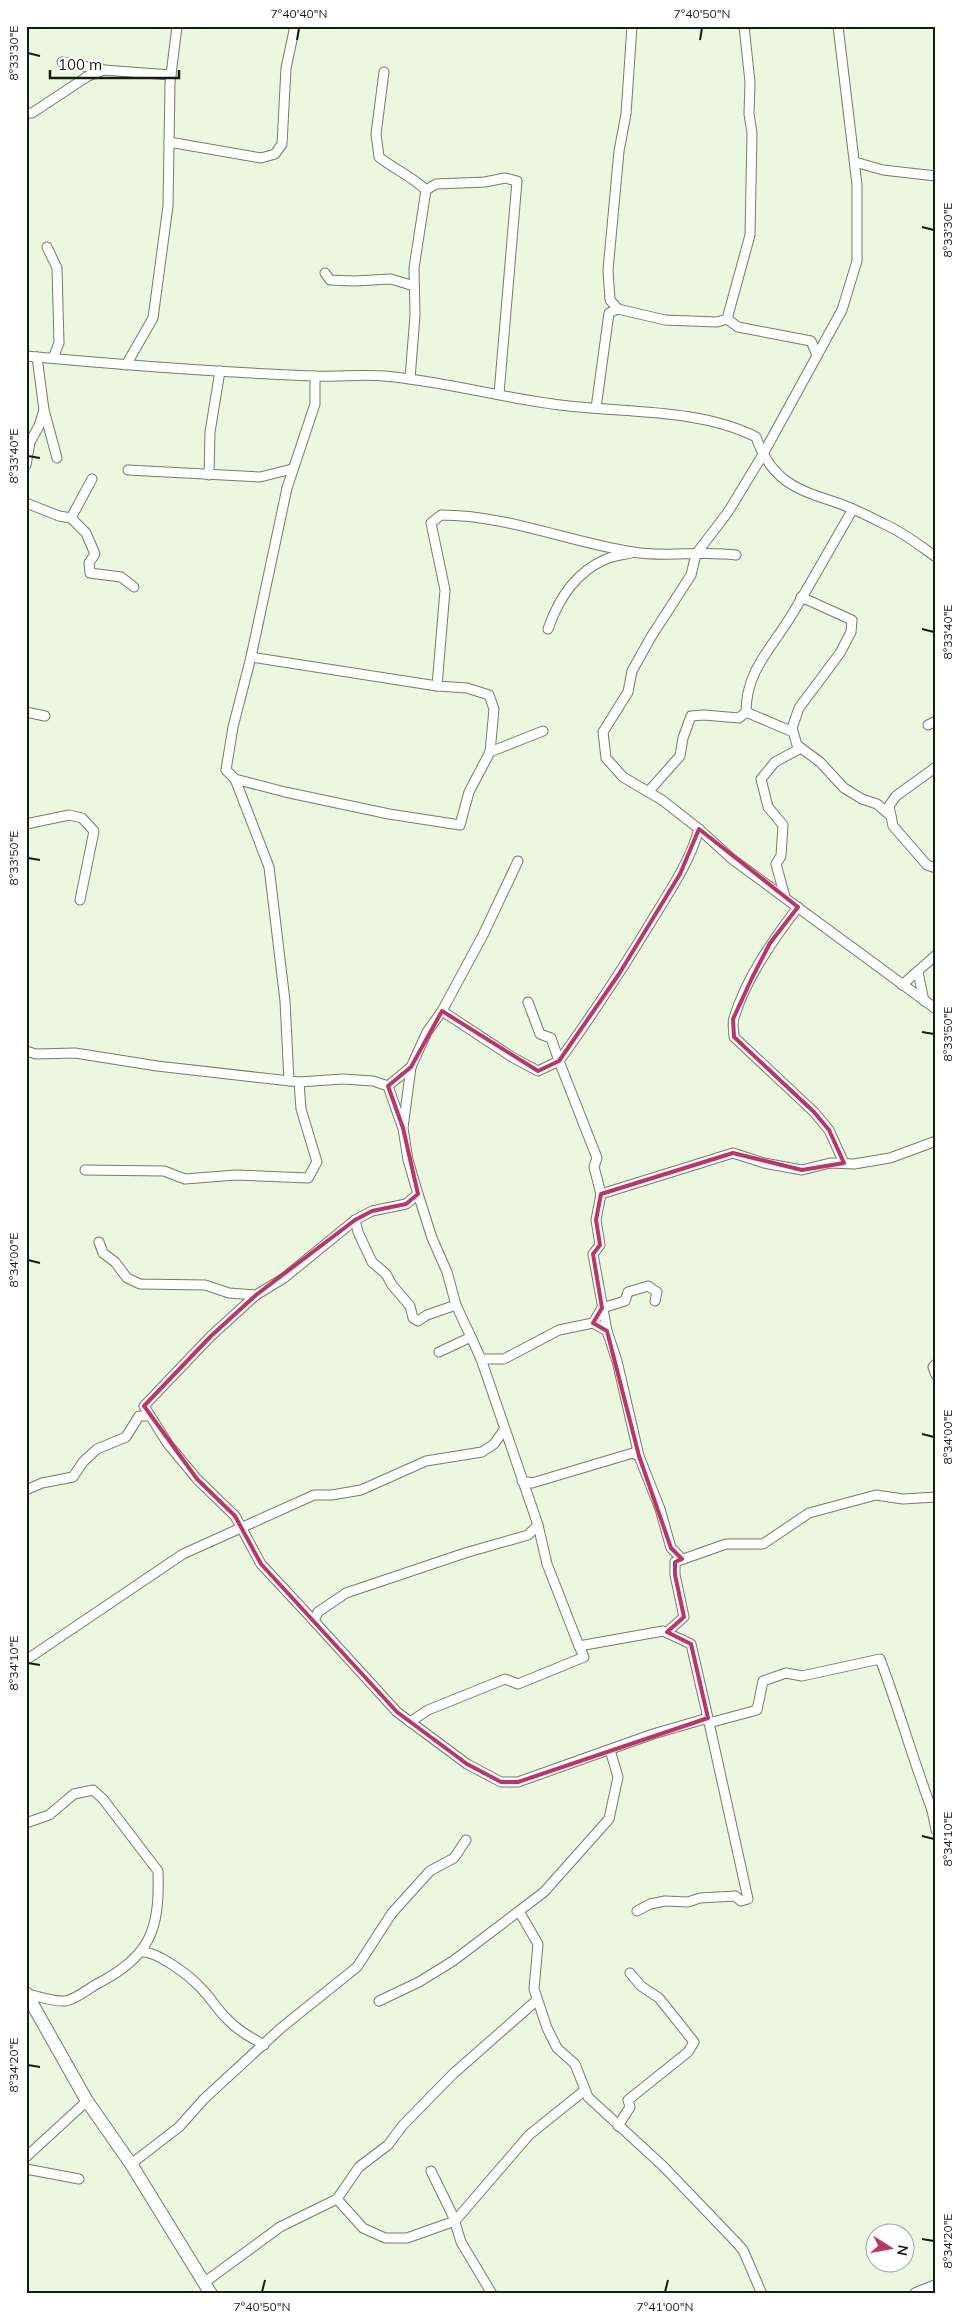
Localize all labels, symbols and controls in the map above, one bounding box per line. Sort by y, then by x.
text: 7°40'40"N [271,6,327,21]
text: 7°40'50"N [674,6,730,21]
text: 8°33'30"E [6,26,21,80]
scale bar [50,48,179,80]
text: 100 m [58,55,102,74]
text: 8°33'30"E [940,203,955,257]
text: 8°33'40"E [6,429,21,483]
text: 8°33'40"E [940,605,955,659]
text: 8°33'50"E [6,831,21,885]
text: 8°33'50"E [940,1007,955,1061]
text: 8°34'00"E [6,1233,21,1287]
text: 8°34'00"E [940,1410,955,1464]
text: 8°34'10"E [6,1636,21,1690]
text: 8°34'10"E [940,1812,955,1866]
text: 8°34'20"E [6,2038,21,2092]
text: 8°34'20"E [940,2214,955,2268]
north arrow [864,2222,914,2272]
text: N [893,2244,913,2257]
text: 7°40'50"N [234,2299,290,2314]
text: 7°41'00"N [637,2299,693,2314]

